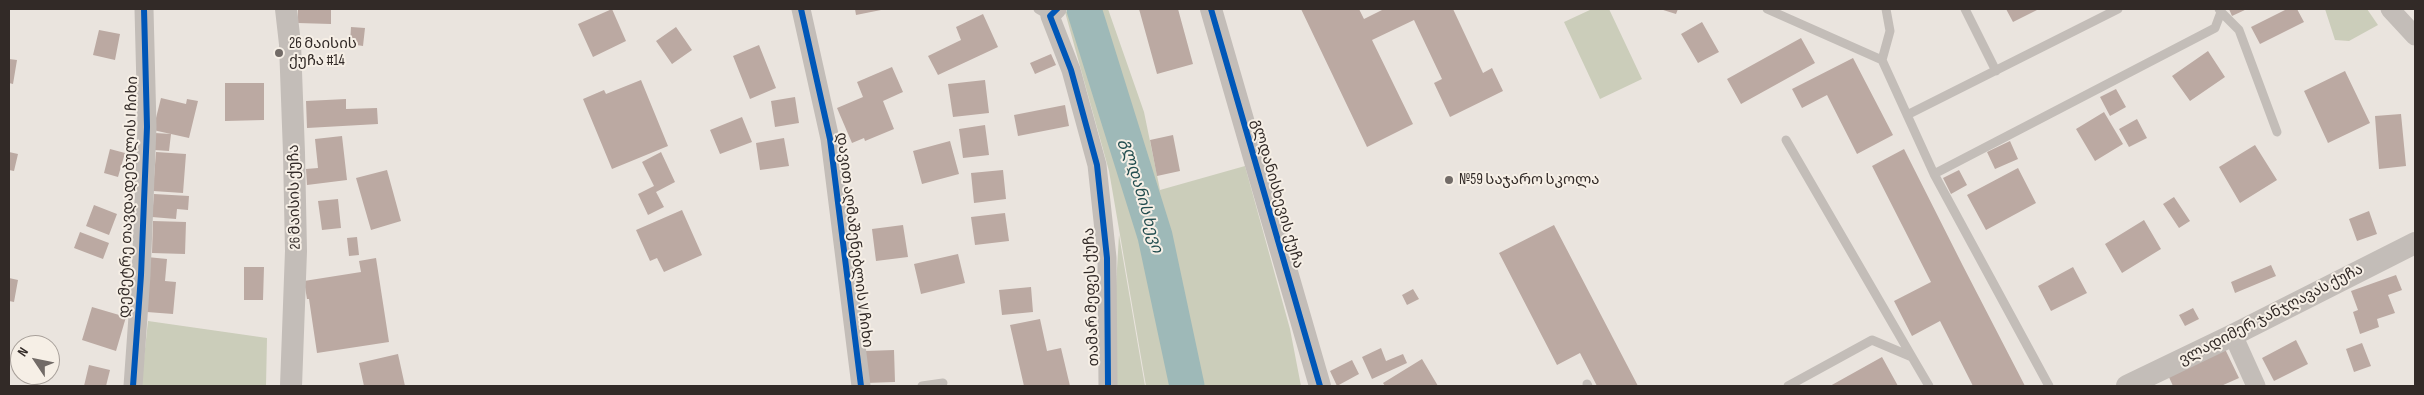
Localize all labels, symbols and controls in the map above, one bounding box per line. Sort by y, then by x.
place label: 26 მაისის ქუჩა #14 [289,35,357,70]
marker: 26 მაისის ქუჩა #14 [273,47,285,59]
street label: დემეტრე თავდადებულის I ჩიხი [116,76,142,318]
street label: გლდანისხევის ქუჩა [1247,117,1307,271]
street label: დავით აღმაშენებლის V ჩიხი [832,131,876,349]
water label: გლდანის ხევი [1116,137,1166,255]
street label: 26 მაისის ქუჩა [285,144,305,250]
place label: №59 საჯარო სკოლა [1459,171,1600,189]
marker: №59 საჯარო სკოლა [1443,174,1455,186]
street label: თამარ მეფეს ქუჩა [1081,227,1103,367]
street label: ვლადიმერ ჯანჯღავას ქუჩა [2176,261,2366,369]
north arrow [10,335,60,385]
text: N [14,344,32,360]

